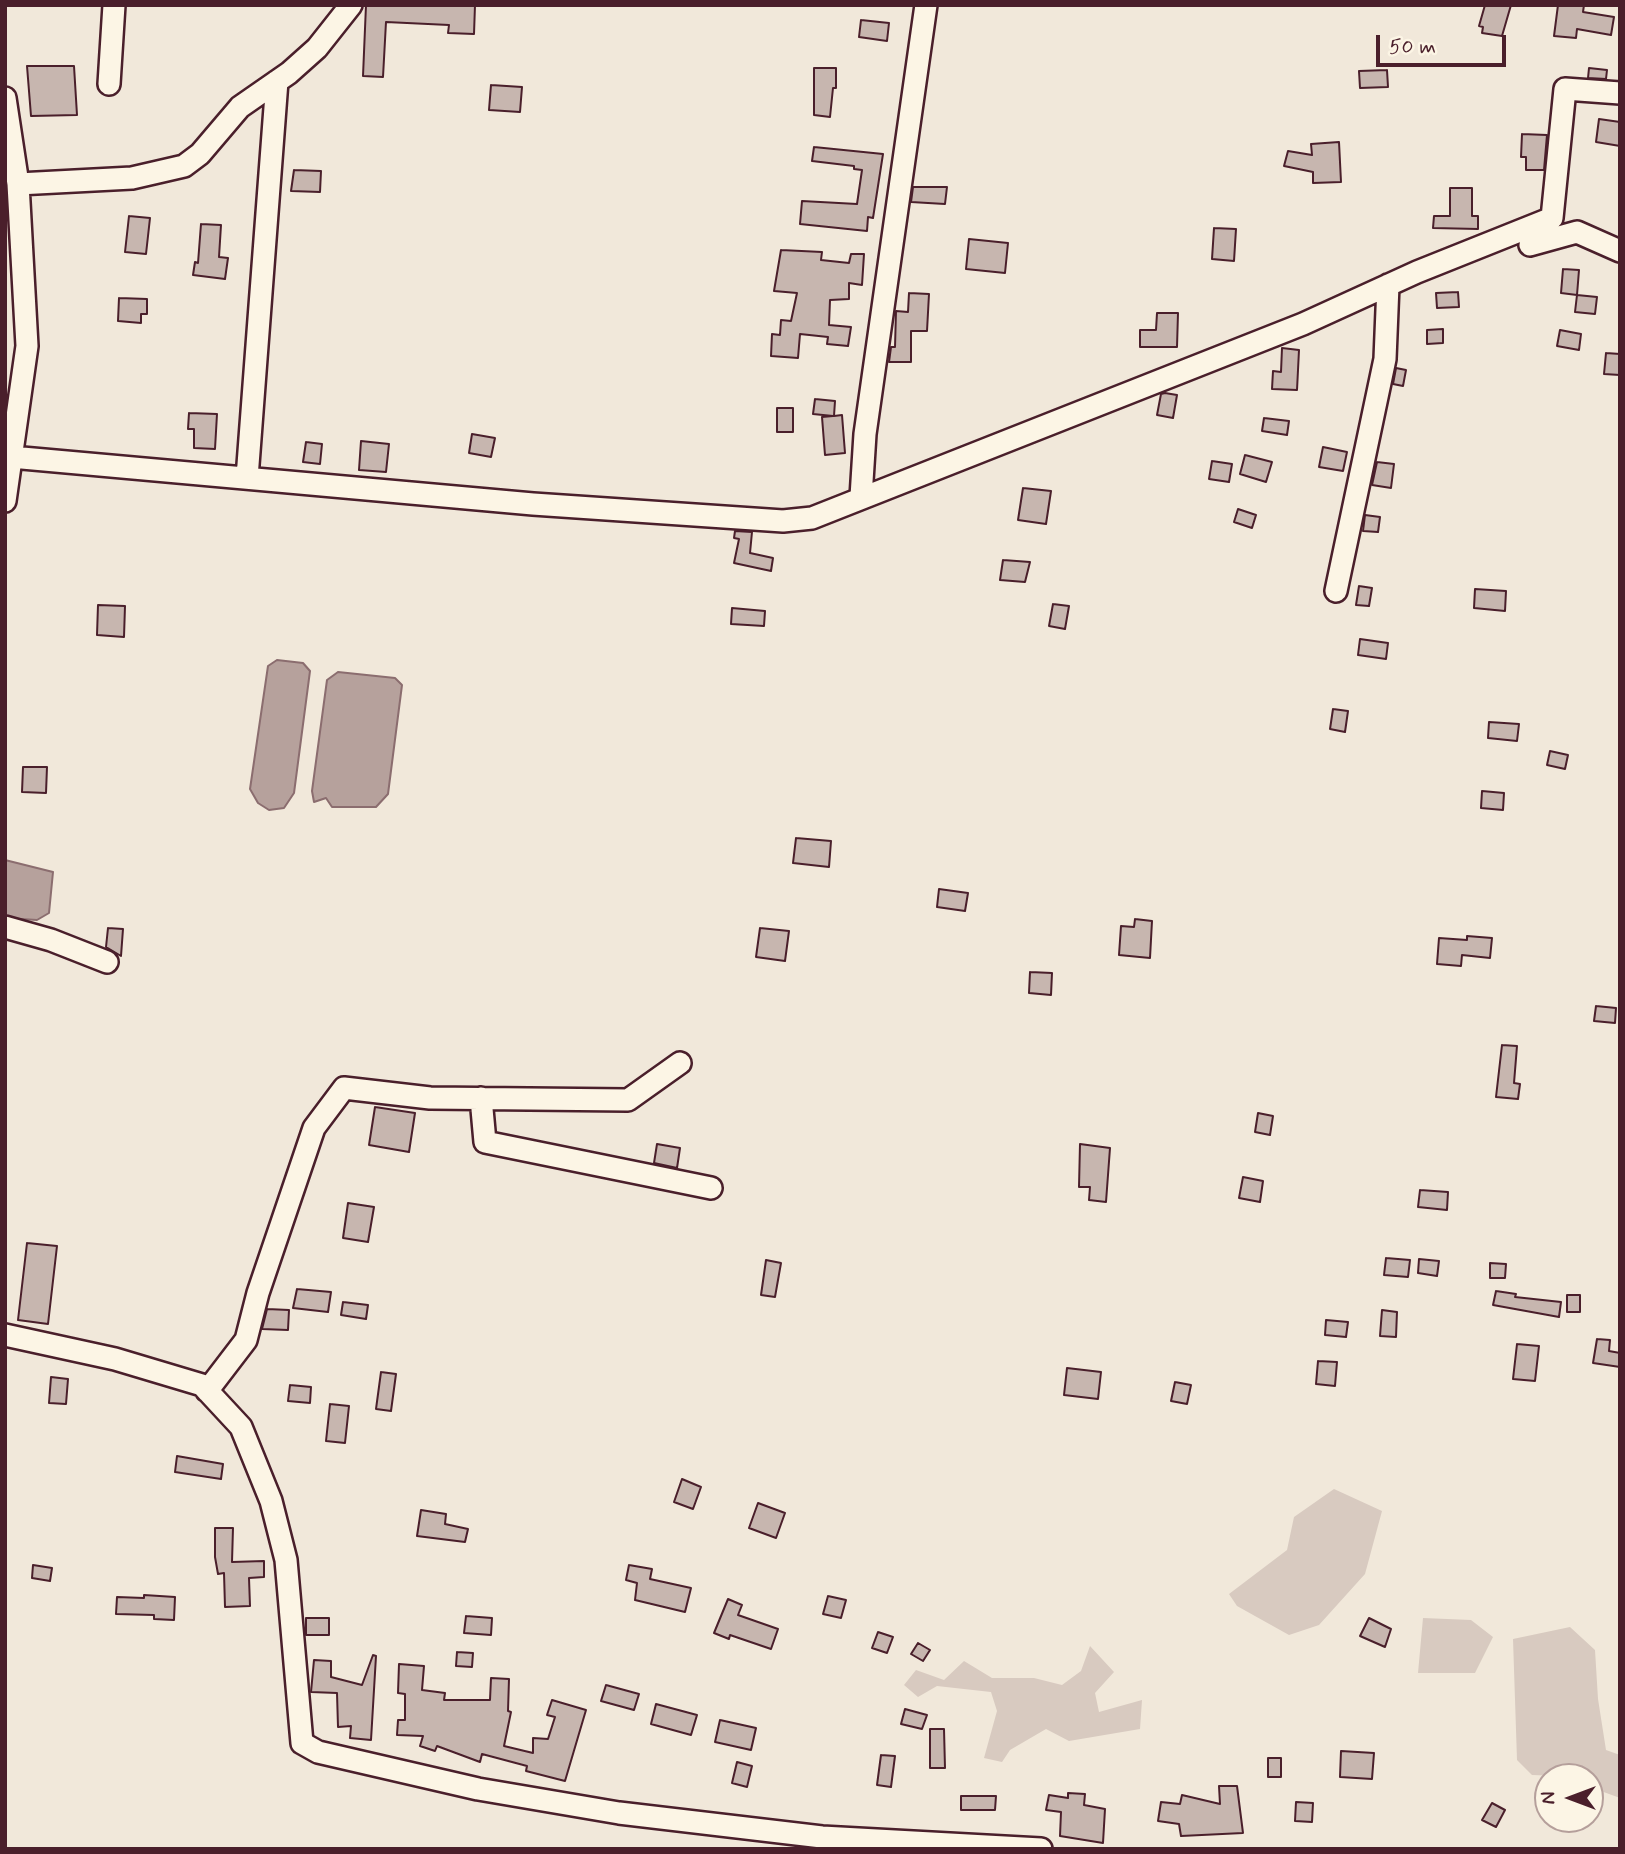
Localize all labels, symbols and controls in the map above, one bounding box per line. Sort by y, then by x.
scale bar [1380,21,1510,65]
text: 50 m [1389,33,1436,61]
north arrow [1534,1763,1604,1833]
text: N [1537,1792,1562,1804]

